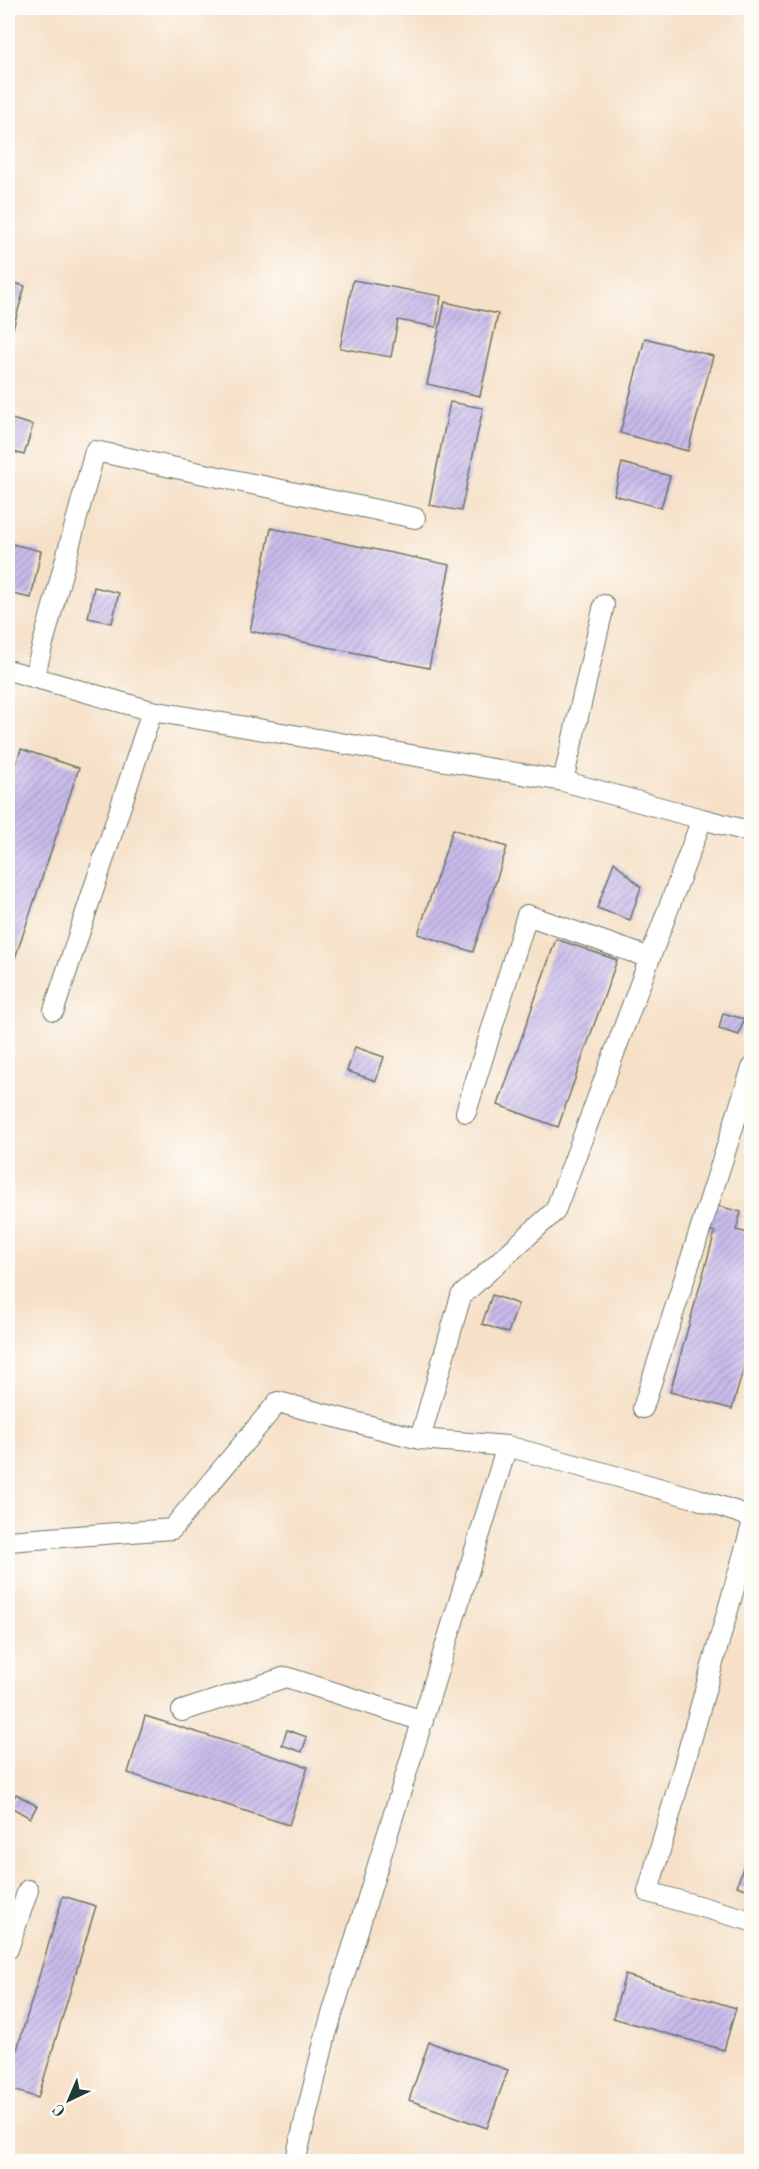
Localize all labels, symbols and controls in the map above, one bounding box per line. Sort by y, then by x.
north arrow [39,2070,99,2130]
text: С [51,2100,69,2119]

